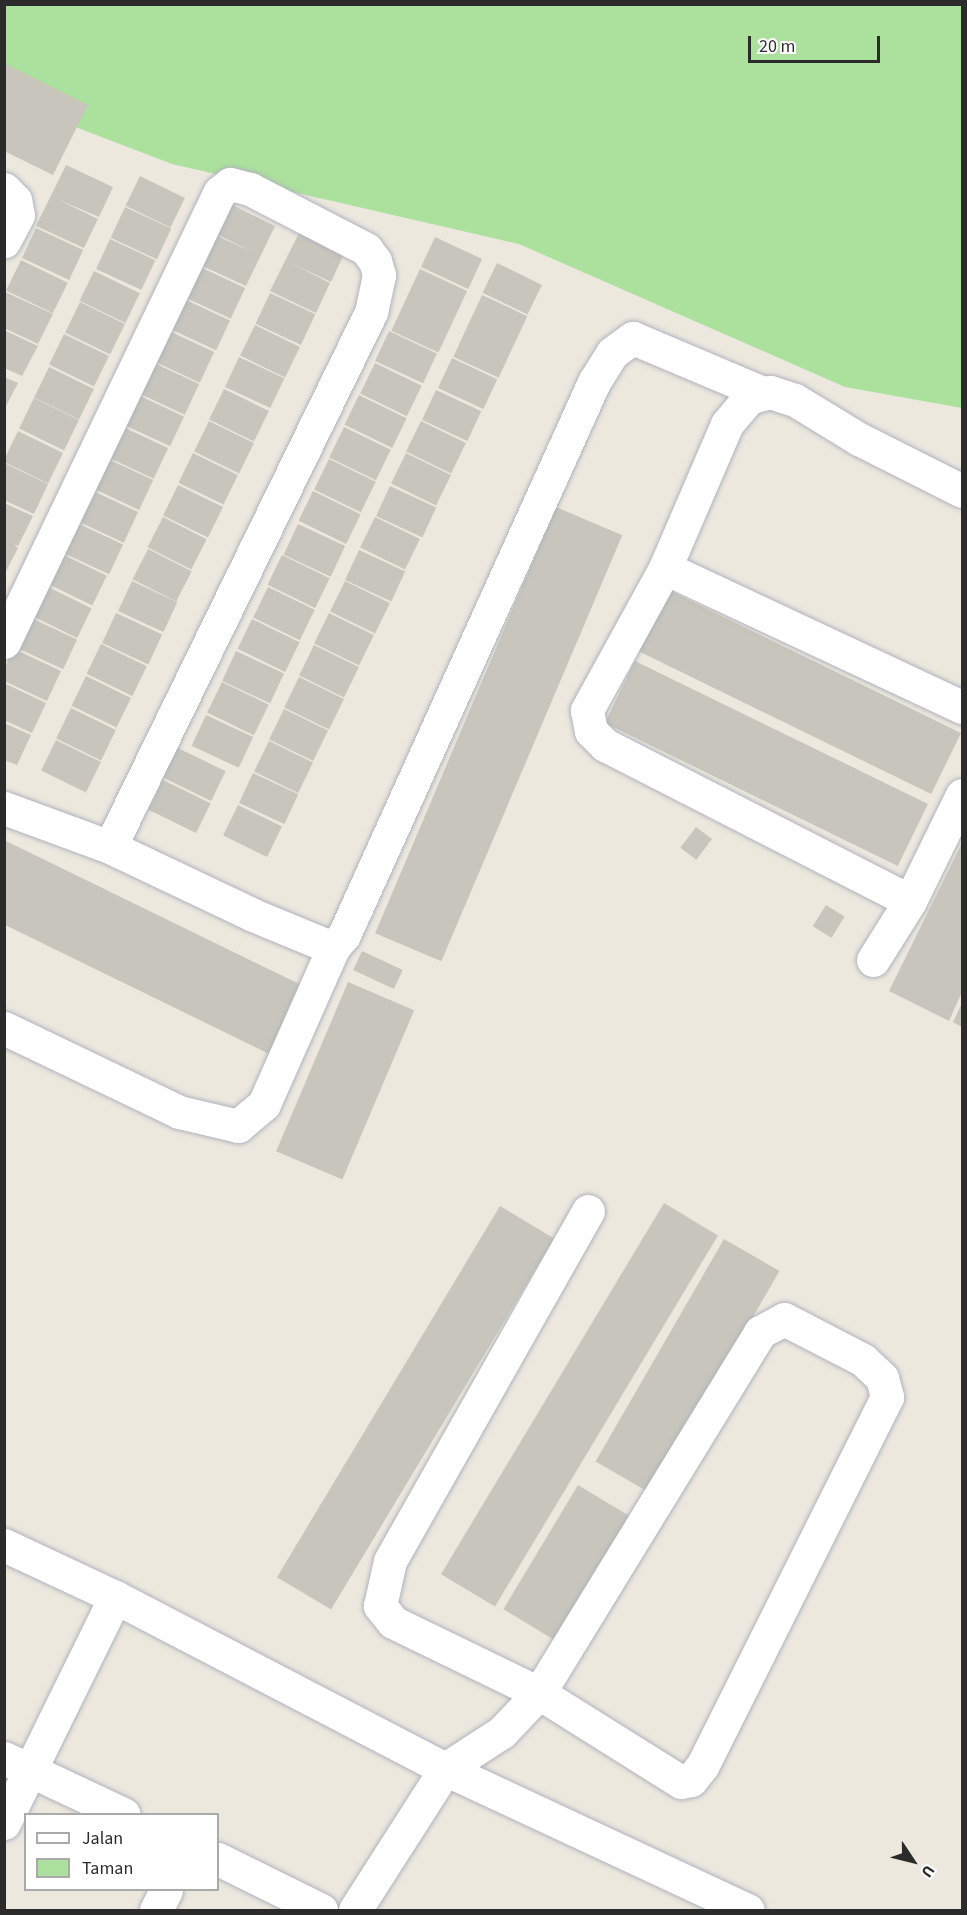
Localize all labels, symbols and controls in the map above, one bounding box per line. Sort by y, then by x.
scale bar [751,24,883,62]
text: 20 m [759,34,795,59]
legend [24,1813,219,1891]
text: Jalan [82,1826,123,1851]
north arrow [883,1831,943,1891]
text: Taman [82,1856,133,1881]
text: U [916,1861,940,1882]

